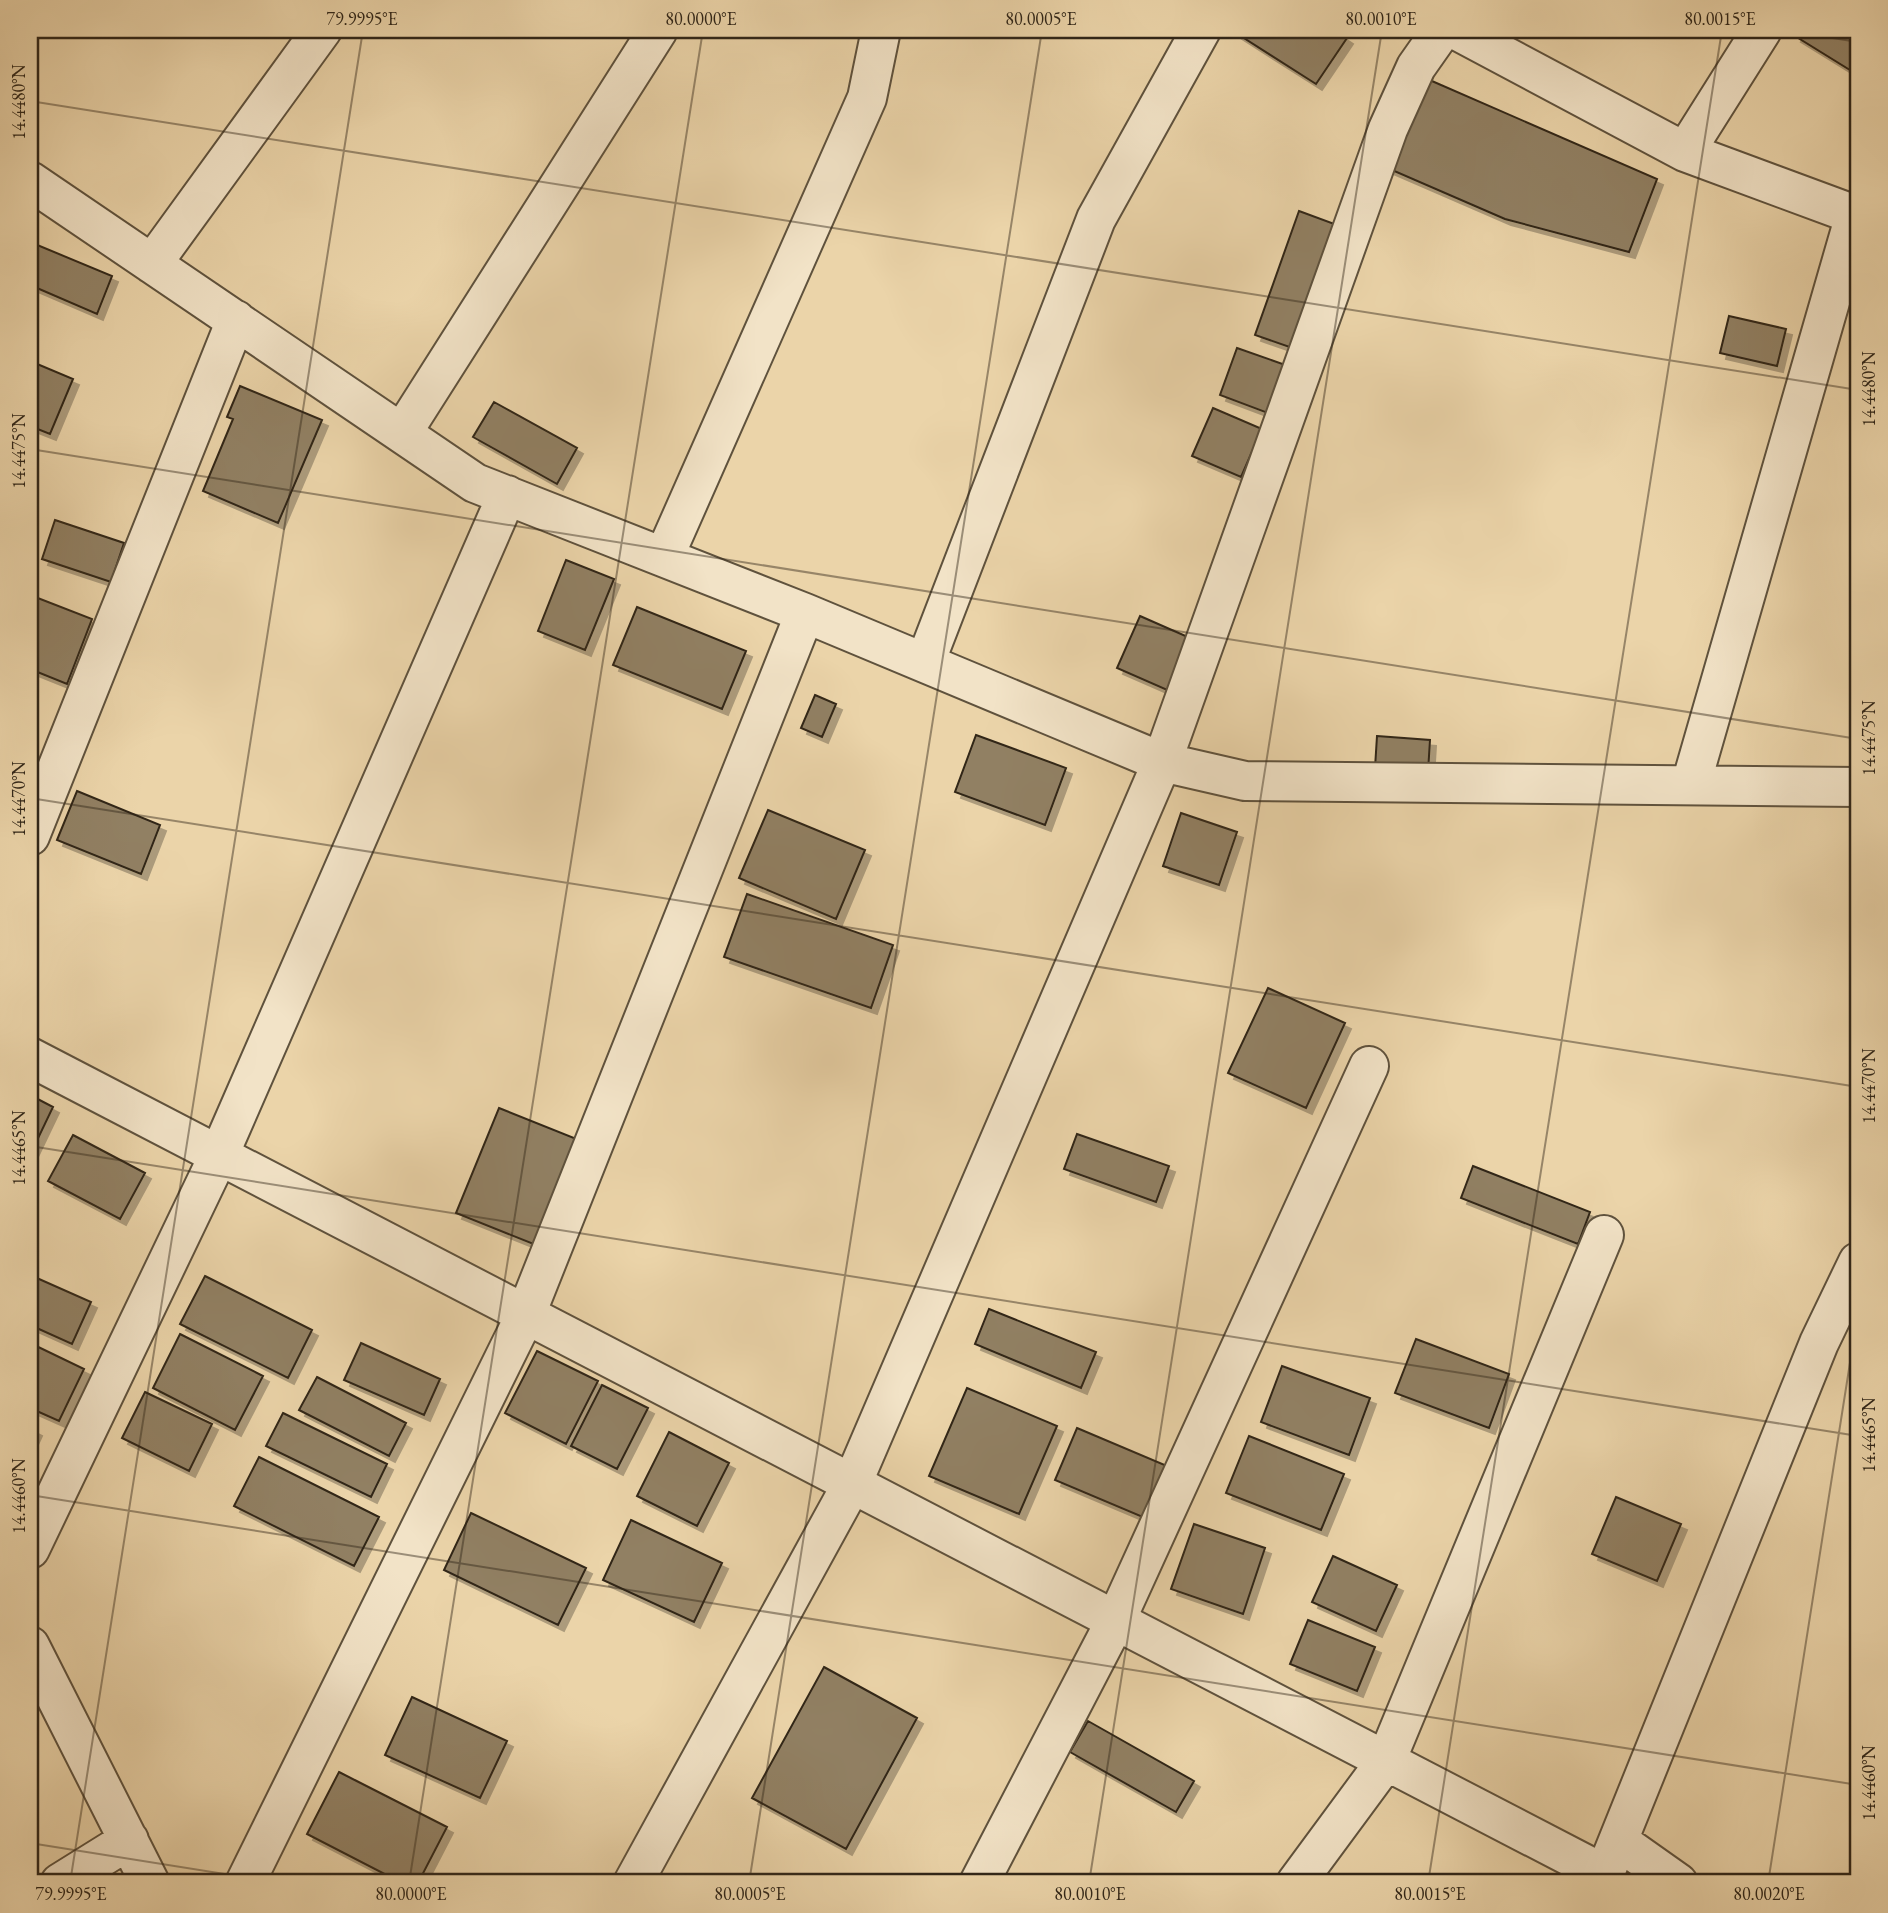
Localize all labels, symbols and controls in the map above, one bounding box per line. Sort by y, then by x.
text: 79.9995°E [326,7,398,30]
text: 80.0000°E [665,7,737,30]
text: 80.0005°E [1005,7,1077,30]
text: 80.0010°E [1345,7,1417,30]
text: 80.0015°E [1684,7,1756,30]
text: 14.4480°N [7,64,30,140]
text: 14.4480°N [1857,351,1880,427]
text: 14.4475°N [7,413,30,489]
text: 14.4475°N [1857,700,1880,776]
text: 14.4470°N [7,761,30,837]
text: 14.4470°N [1857,1048,1880,1124]
text: 14.4465°N [7,1110,30,1186]
text: 14.4465°N [1857,1397,1880,1473]
text: 14.4460°N [7,1458,30,1534]
text: 14.4460°N [1857,1745,1880,1821]
text: 79.9995°E [35,1882,107,1905]
text: 80.0000°E [375,1882,447,1905]
text: 80.0005°E [714,1882,786,1905]
text: 80.0010°E [1054,1882,1126,1905]
text: 80.0015°E [1394,1882,1466,1905]
text: 80.0020°E [1733,1882,1805,1905]

